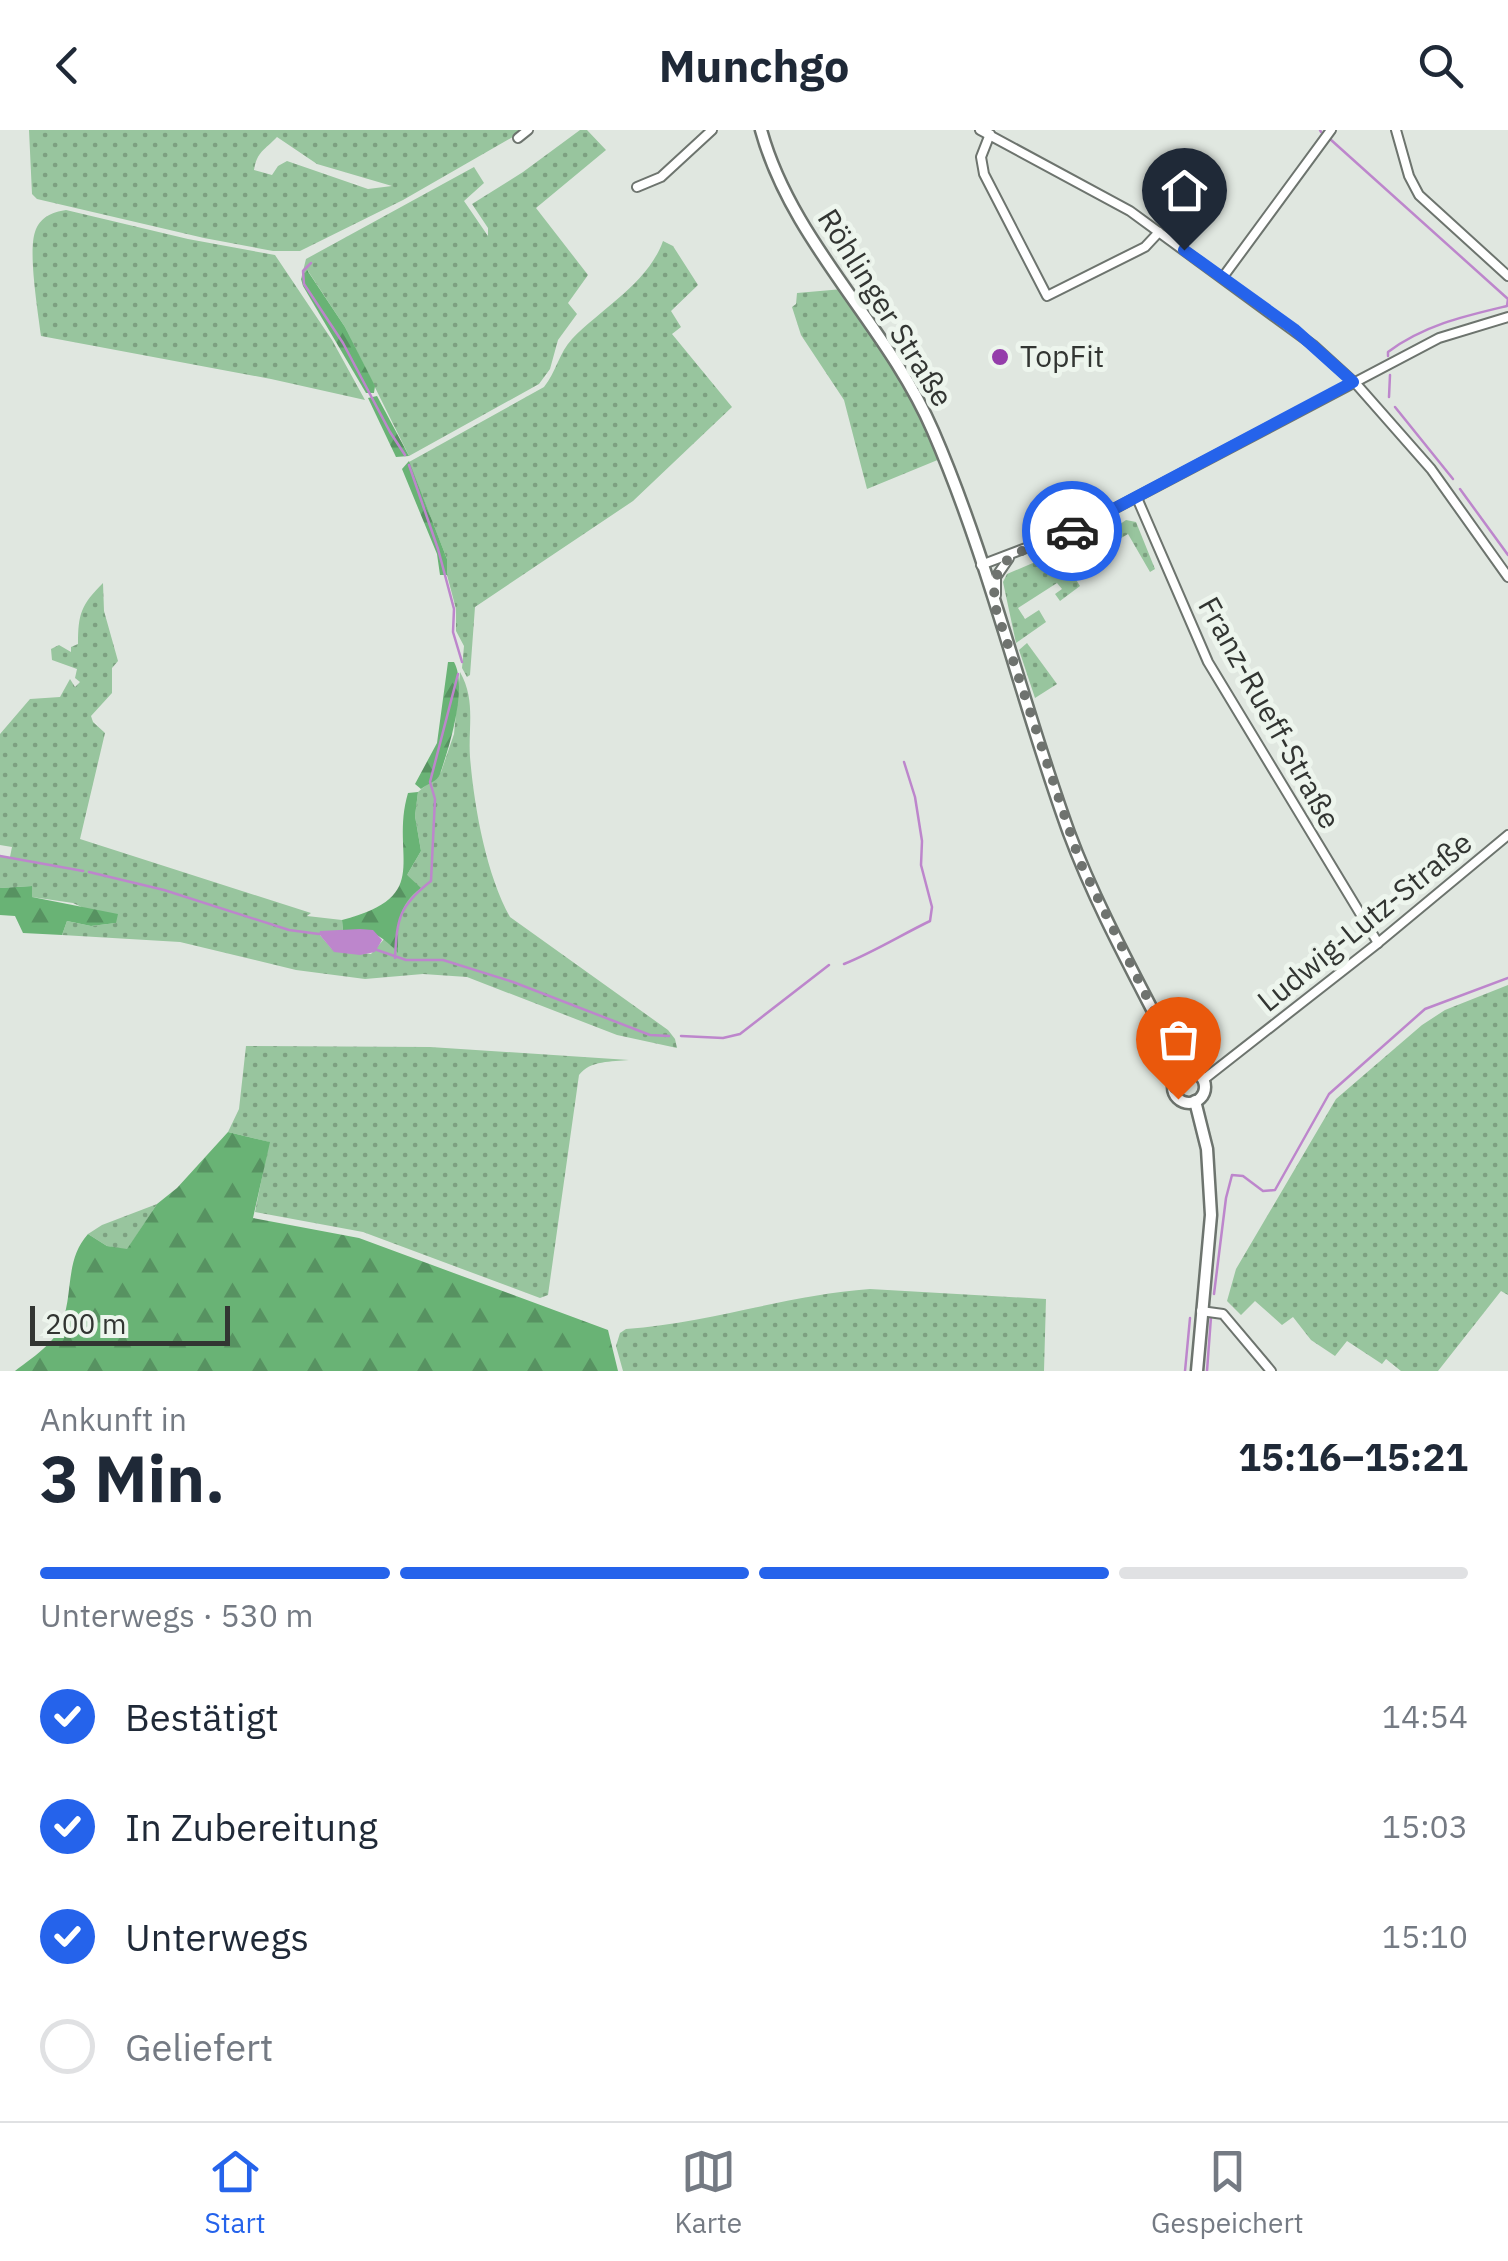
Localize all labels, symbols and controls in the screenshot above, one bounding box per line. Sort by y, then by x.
text: Munchgo [659,36,849,94]
icon: back [40,38,95,93]
icon: search [1413,38,1468,93]
pin [1142,148,1227,251]
icon: home [1157,163,1212,218]
street label: Röhlinger Straße [810,201,963,413]
place label: TopFit [1020,336,1104,375]
marker: TopFit [989,346,1011,368]
courier [1022,481,1122,581]
icon: car [1045,504,1100,559]
street label: Franz-Rueff-Straße [1190,589,1350,835]
street label: Ludwig-Lutz-Straße [1249,822,1479,1019]
pin [1136,997,1221,1100]
icon: bag [1151,1012,1206,1067]
scale bar [30,1301,230,1346]
text: 200 m [45,1305,126,1342]
text: Ankunft in [40,1398,187,1440]
text: 15:16–15:21 [1238,1432,1468,1481]
text: 3 Min. [40,1435,225,1520]
text: Unterwegs · 530 m [40,1594,314,1636]
icon: check [40,1689,95,1744]
text: Bestätigt [125,1692,279,1741]
text: 14:54 [1382,1695,1468,1737]
icon: check [40,1799,95,1854]
text: In Zubereitung [125,1802,378,1851]
text: 15:03 [1382,1805,1468,1847]
icon: check [40,1909,95,1964]
text: Unterwegs [125,1912,309,1961]
text: 15:10 [1382,1915,1468,1957]
text: Geliefert [125,2022,273,2071]
tab: Start [204,2144,266,2241]
tab: Karte [674,2144,742,2241]
tab: Gespeichert [1151,2144,1304,2241]

